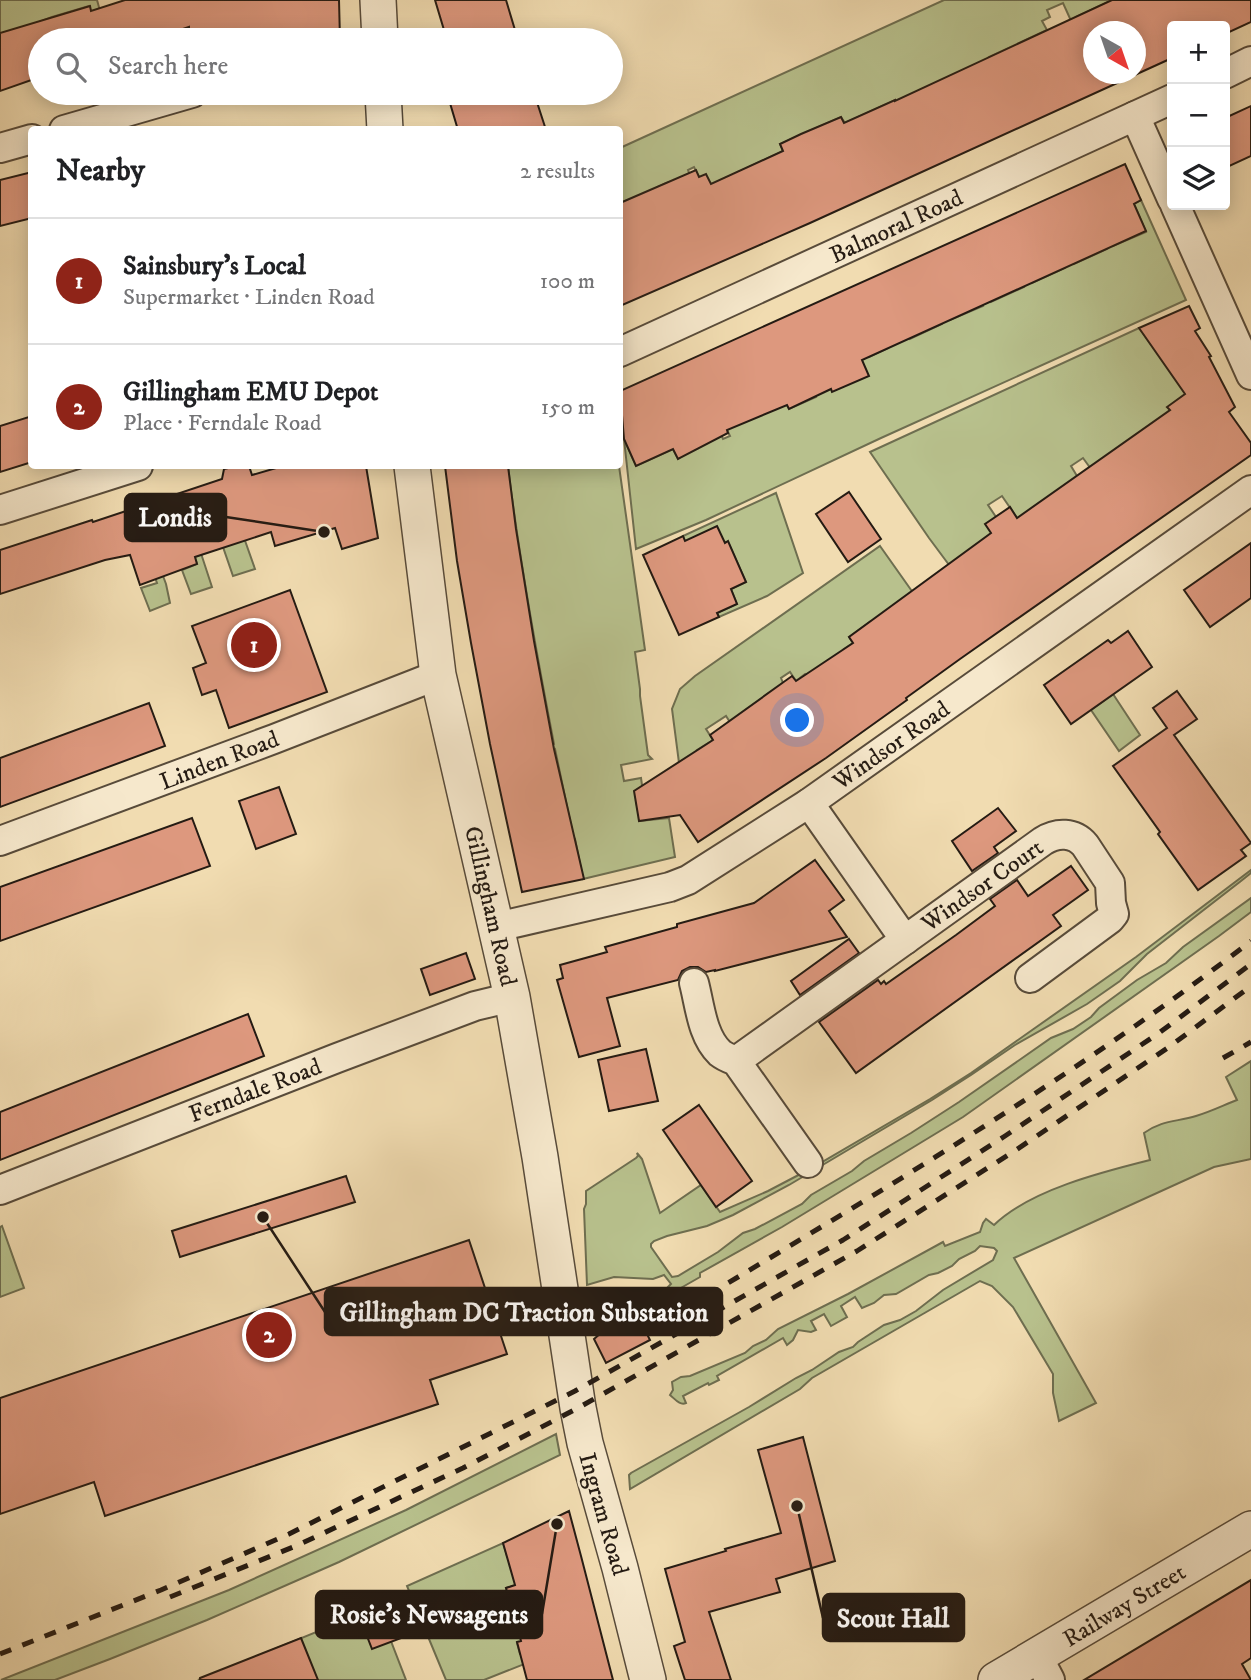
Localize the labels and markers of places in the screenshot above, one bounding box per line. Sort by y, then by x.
callout: Londis [125,494,226,541]
pin: 1 [231,619,277,671]
callout: Gillingham DC Traction Substation [325,1288,722,1335]
pin: 2 [246,1309,292,1361]
callout: Rosie's Newsagents [316,1591,542,1638]
callout: Scout Hall [823,1594,964,1641]

